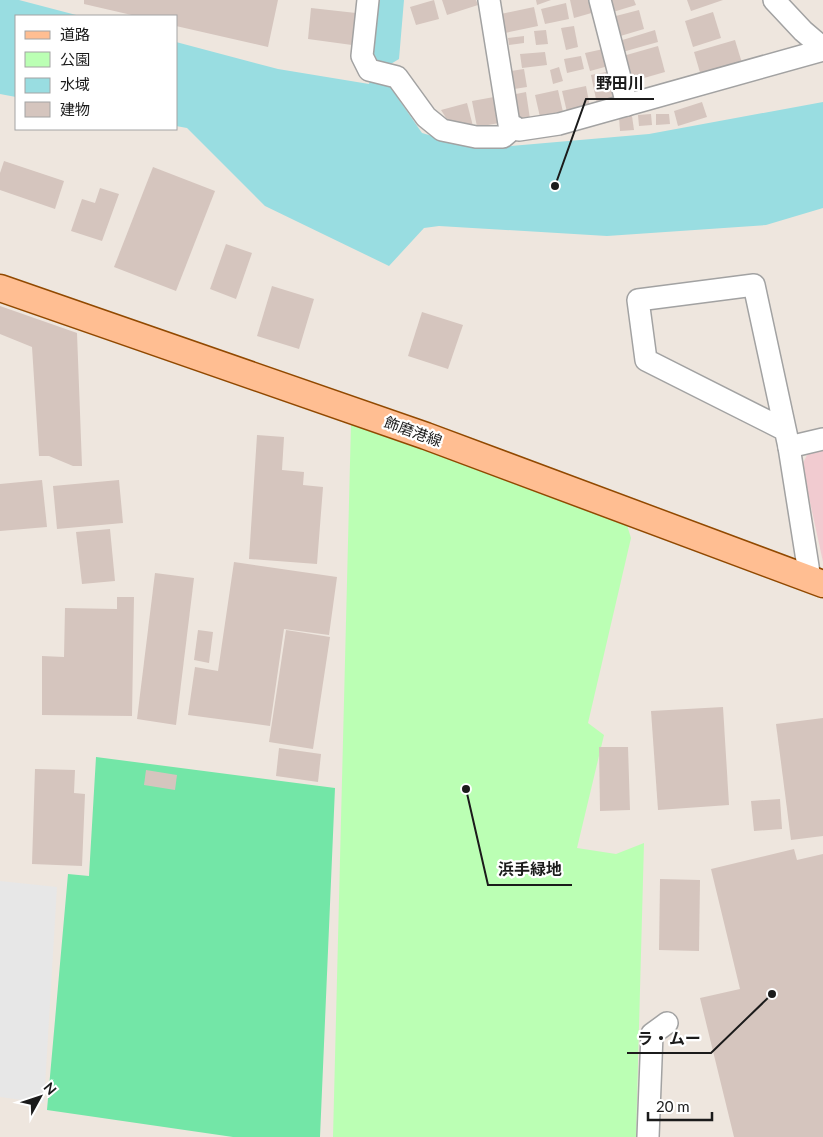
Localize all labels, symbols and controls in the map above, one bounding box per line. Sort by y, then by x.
legend [15,15,178,130]
text: 道路 [60,25,90,43]
text: 公園 [60,50,90,68]
callout: 野田川 [586,68,654,99]
text: 野田川 [596,73,644,92]
text: 水域 [60,75,90,93]
text: 建物 [60,100,90,118]
street label: 飾磨港線 [382,412,445,450]
callout: 浜手緑地 [488,854,572,885]
text: 浜手緑地 [498,859,562,878]
callout: ラ・ムー [627,1022,711,1053]
text: ラ・ムー [637,1028,701,1047]
north arrow [15,1072,65,1122]
text: N [40,1079,60,1098]
scale bar [648,1090,712,1122]
text: 20 m [656,1097,690,1115]

